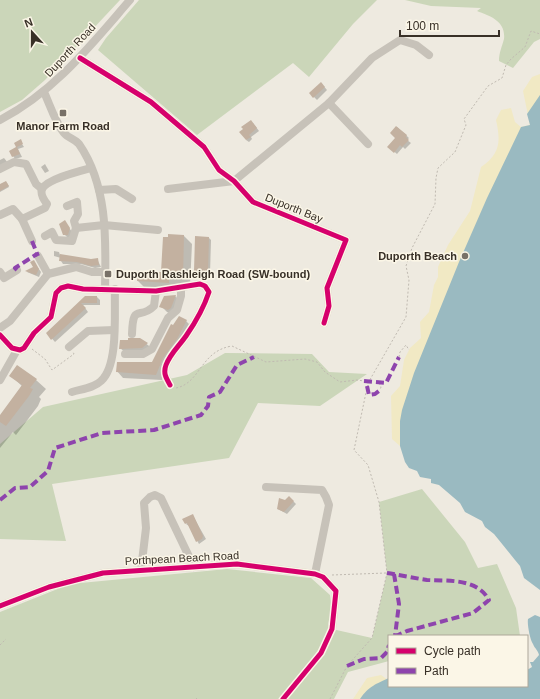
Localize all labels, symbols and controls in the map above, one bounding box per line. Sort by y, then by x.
north arrow [12,12,52,52]
scale bar [400,12,499,38]
text: N [23,16,34,30]
text: 100 m [406,19,439,33]
street label: Duporth Road [42,21,98,79]
marker: Manor Farm Road [58,108,68,118]
place label: Manor Farm Road [16,120,110,132]
street label: Duporth Bay [263,191,325,225]
place label: Duporth Beach [378,250,457,262]
marker: Duporth Beach [460,251,470,261]
place label: Duporth Rashleigh Road (SW-bound) [116,268,310,280]
marker: Duporth Rashleigh Road (SW-bound) [103,269,113,279]
street label: Porthpean Beach Road [125,549,239,567]
legend [388,635,528,687]
text: Cycle path [424,644,481,658]
text: Path [424,664,449,678]

